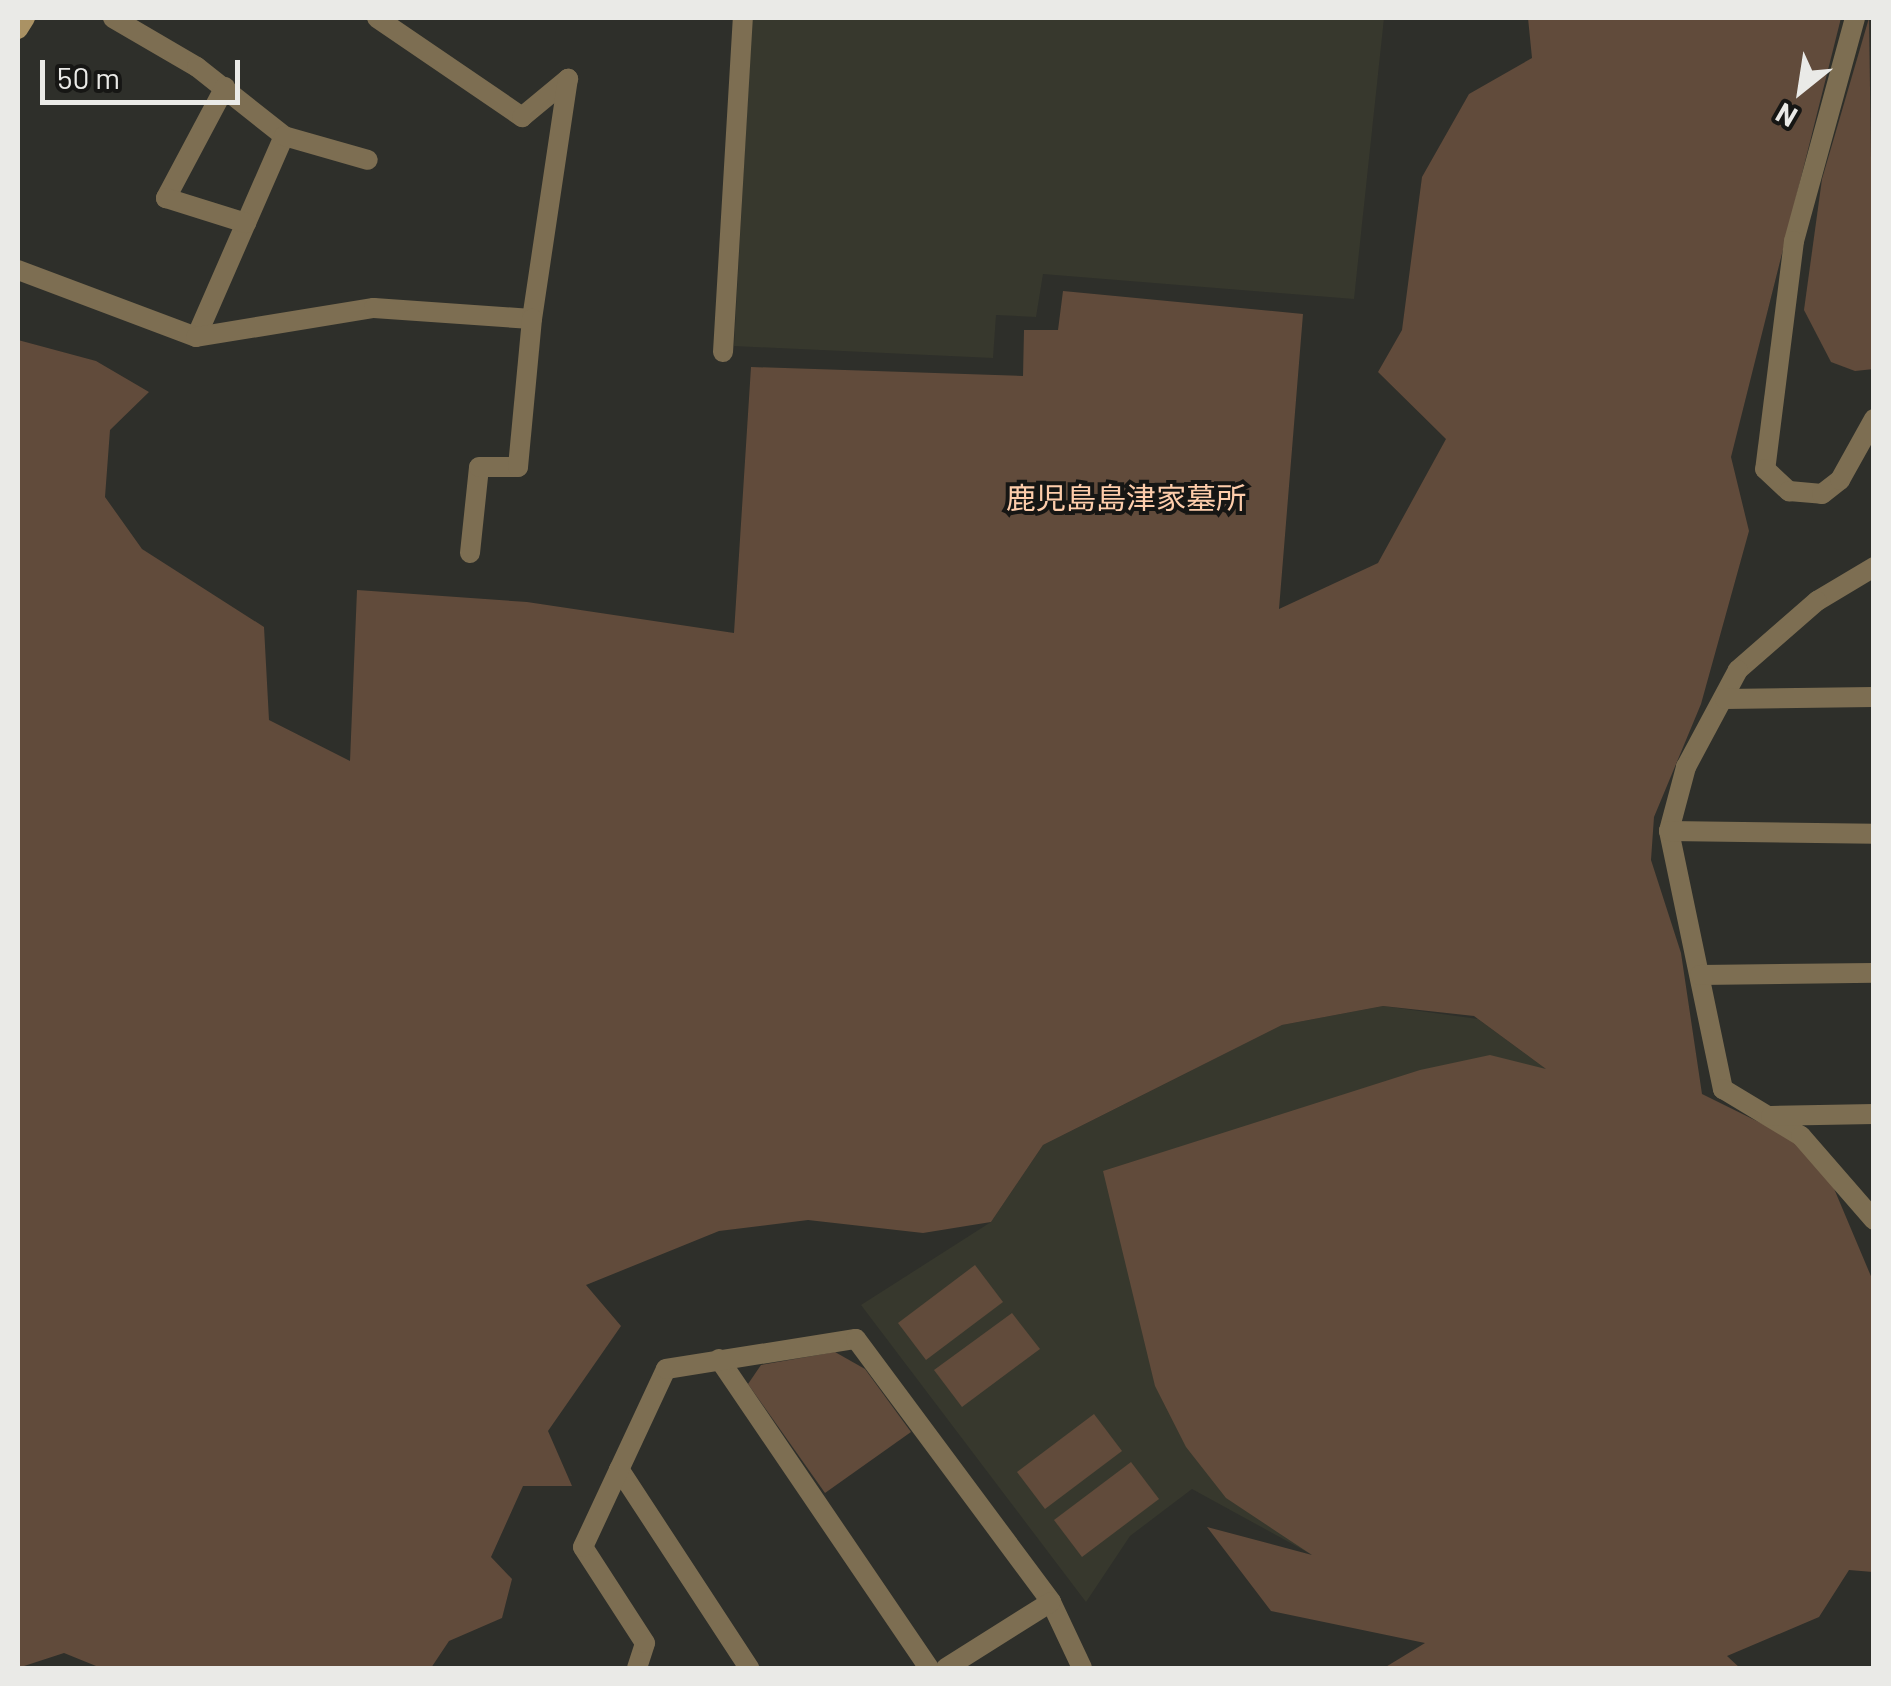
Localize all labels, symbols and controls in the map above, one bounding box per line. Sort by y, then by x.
scale bar [45,40,245,102]
north arrow [1751,40,1851,140]
text: 50 m [57,59,120,95]
text: N [1769,97,1803,135]
park label: 鹿児島島津家墓所 [1006,479,1246,515]

